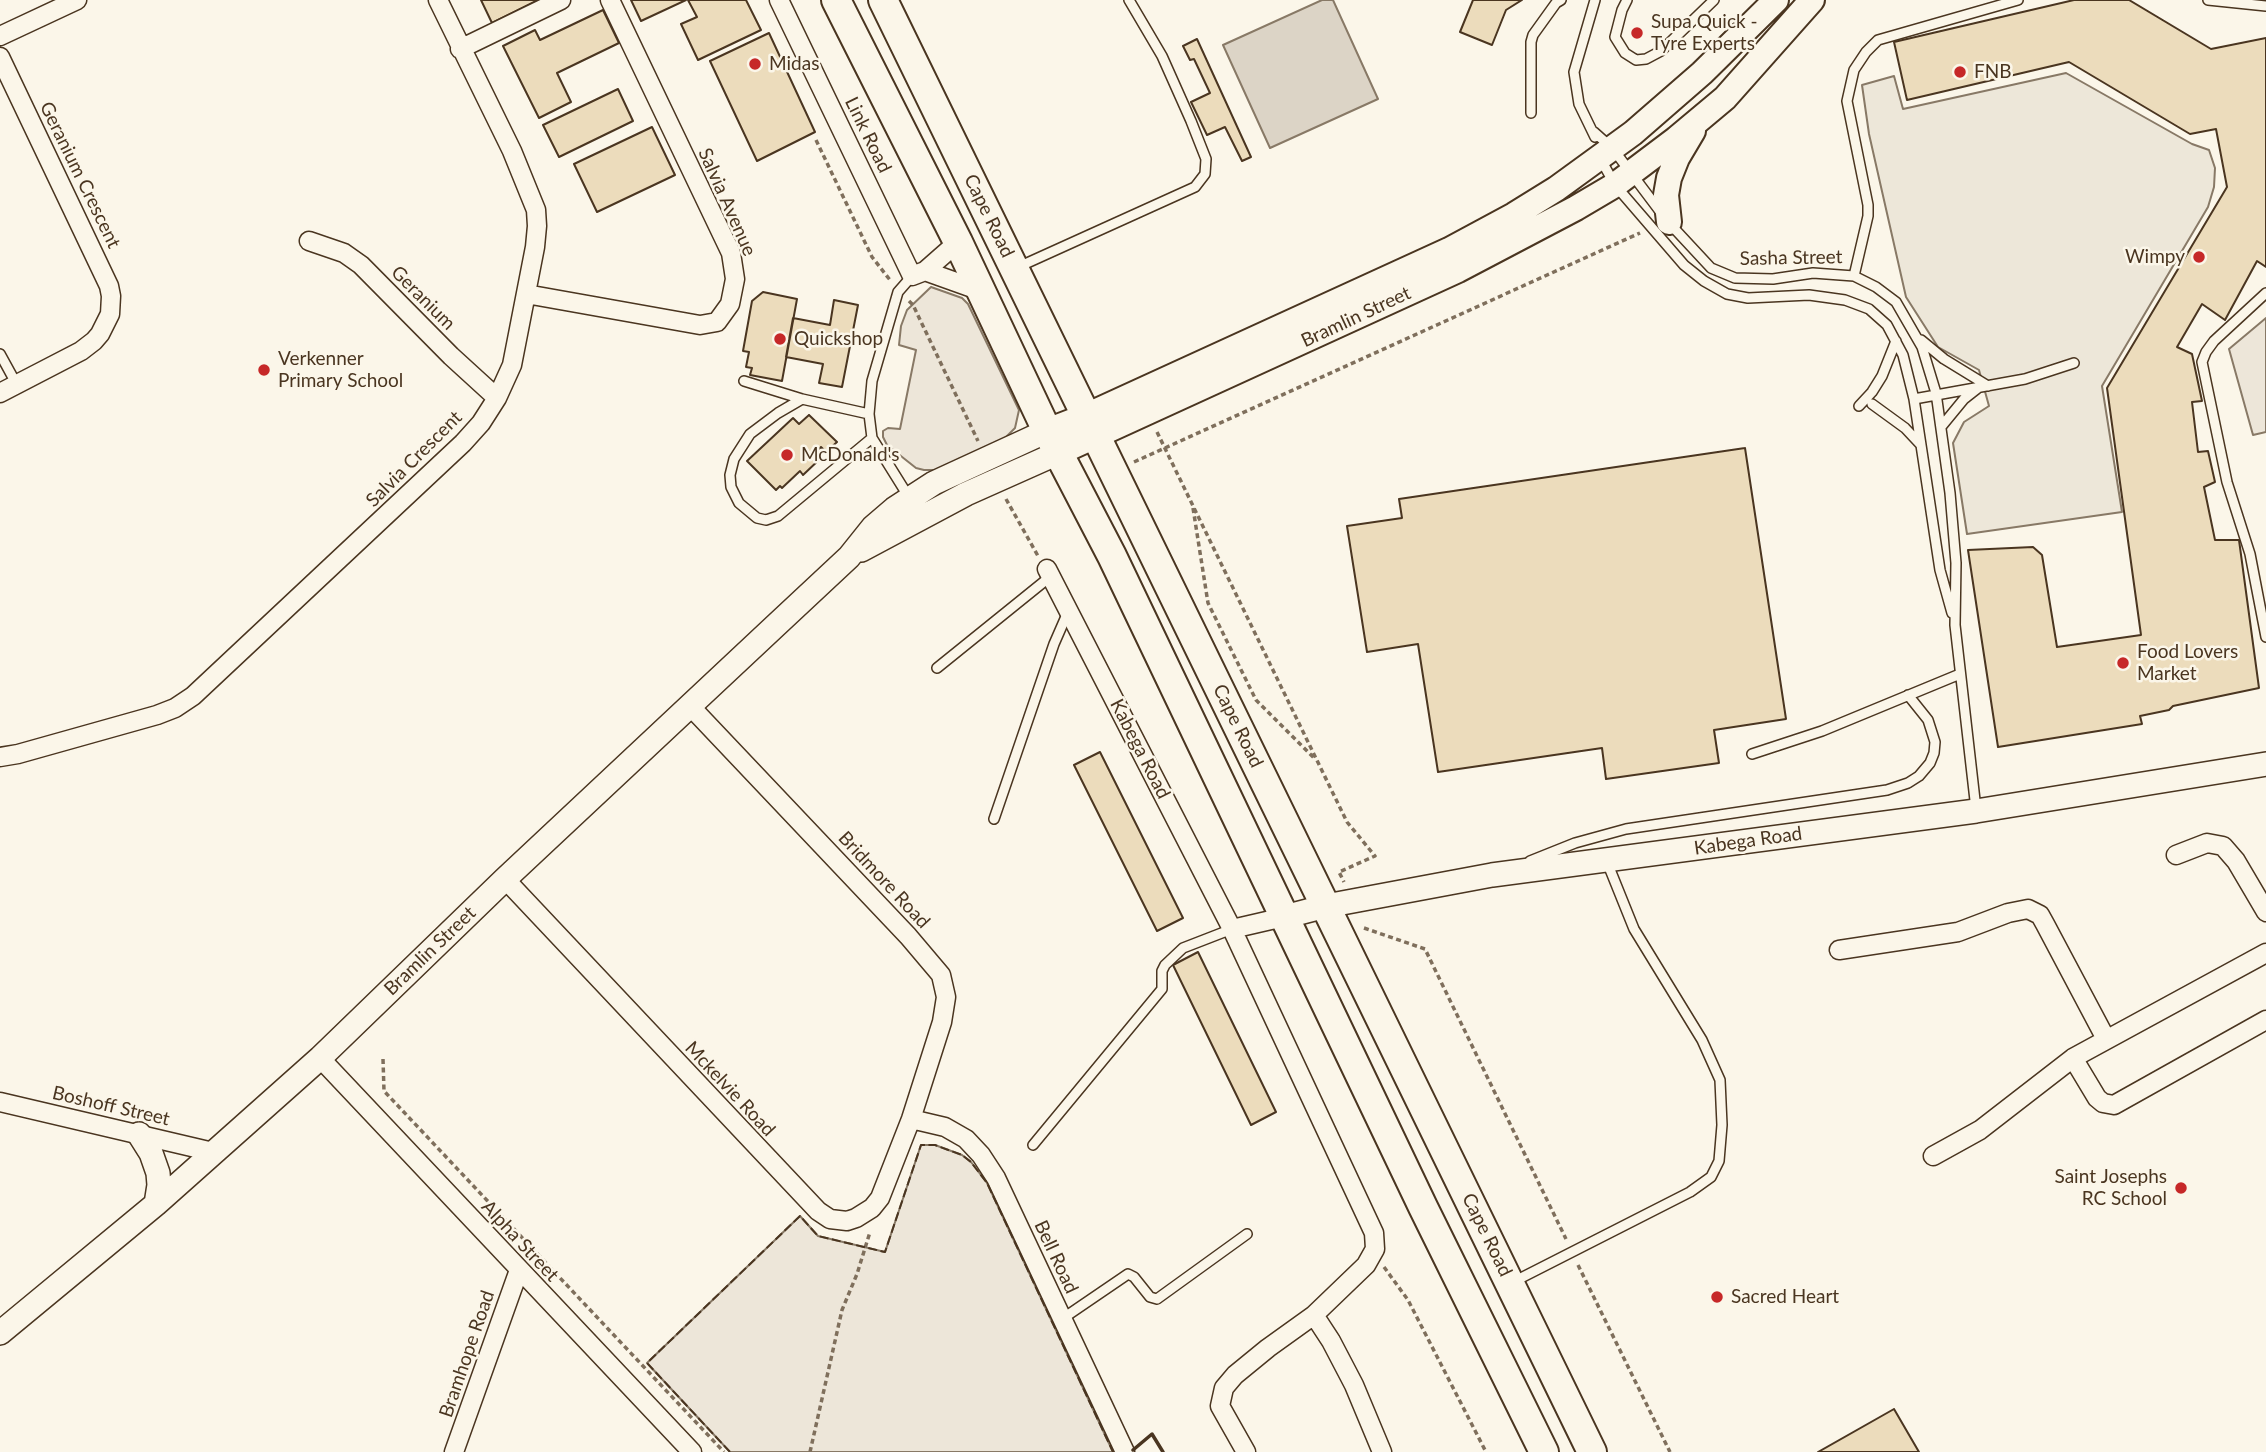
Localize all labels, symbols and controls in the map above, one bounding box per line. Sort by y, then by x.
place label: Supa Quick - Tyre Experts [1651,11,1758,55]
marker: Supa Quick - Tyre Experts [1629,25,1645,41]
place label: Midas [769,53,819,75]
marker: Midas [747,56,763,72]
place label: FNB [1974,61,2012,83]
marker: FNB [1952,64,1968,80]
street label: Link Road [840,93,896,177]
street label: Geranium Crescent [35,98,125,252]
street label: Salvia Avenue [693,145,761,259]
street label: Cape Road [959,171,1019,261]
street label: Sasha Street [1739,246,1843,270]
place label: Wimpy [2125,246,2185,268]
marker: Wimpy [2191,249,2207,265]
street label: Geranium [386,261,460,335]
street label: Bramlin Street [1298,282,1414,352]
place label: Quickshop [794,328,883,350]
marker: Quickshop [772,331,788,347]
place label: Verkenner Primary School [278,348,403,392]
marker: Verkenner Primary School [256,362,272,378]
street label: Salvia Crescent [361,406,467,512]
place label: McDonald's [801,444,900,466]
marker: McDonald's [779,447,795,463]
place label: Food Lovers Market [2137,641,2238,685]
marker: Food Lovers Market [2115,655,2131,671]
street label: Cape Road [1208,681,1268,771]
street label: Kabega Road [1105,695,1175,803]
street label: Kabega Road [1692,822,1804,860]
street label: Bridmore Road [833,827,935,933]
street label: Bramlin Street [379,902,481,1000]
street label: Mckelvie Road [680,1037,780,1141]
street label: Boshoff Street [50,1081,172,1131]
place label: Saint Josephs RC School [2054,1166,2167,1210]
marker: Saint Josephs RC School [2173,1180,2189,1196]
street label: Cape Road [1457,1190,1517,1280]
street label: Alpha Street [477,1196,563,1286]
street label: Bell Road [1029,1217,1083,1297]
place label: Sacred Heart [1731,1286,1839,1308]
street label: Bramhope Road [435,1287,499,1421]
marker: Sacred Heart [1709,1289,1725,1305]

